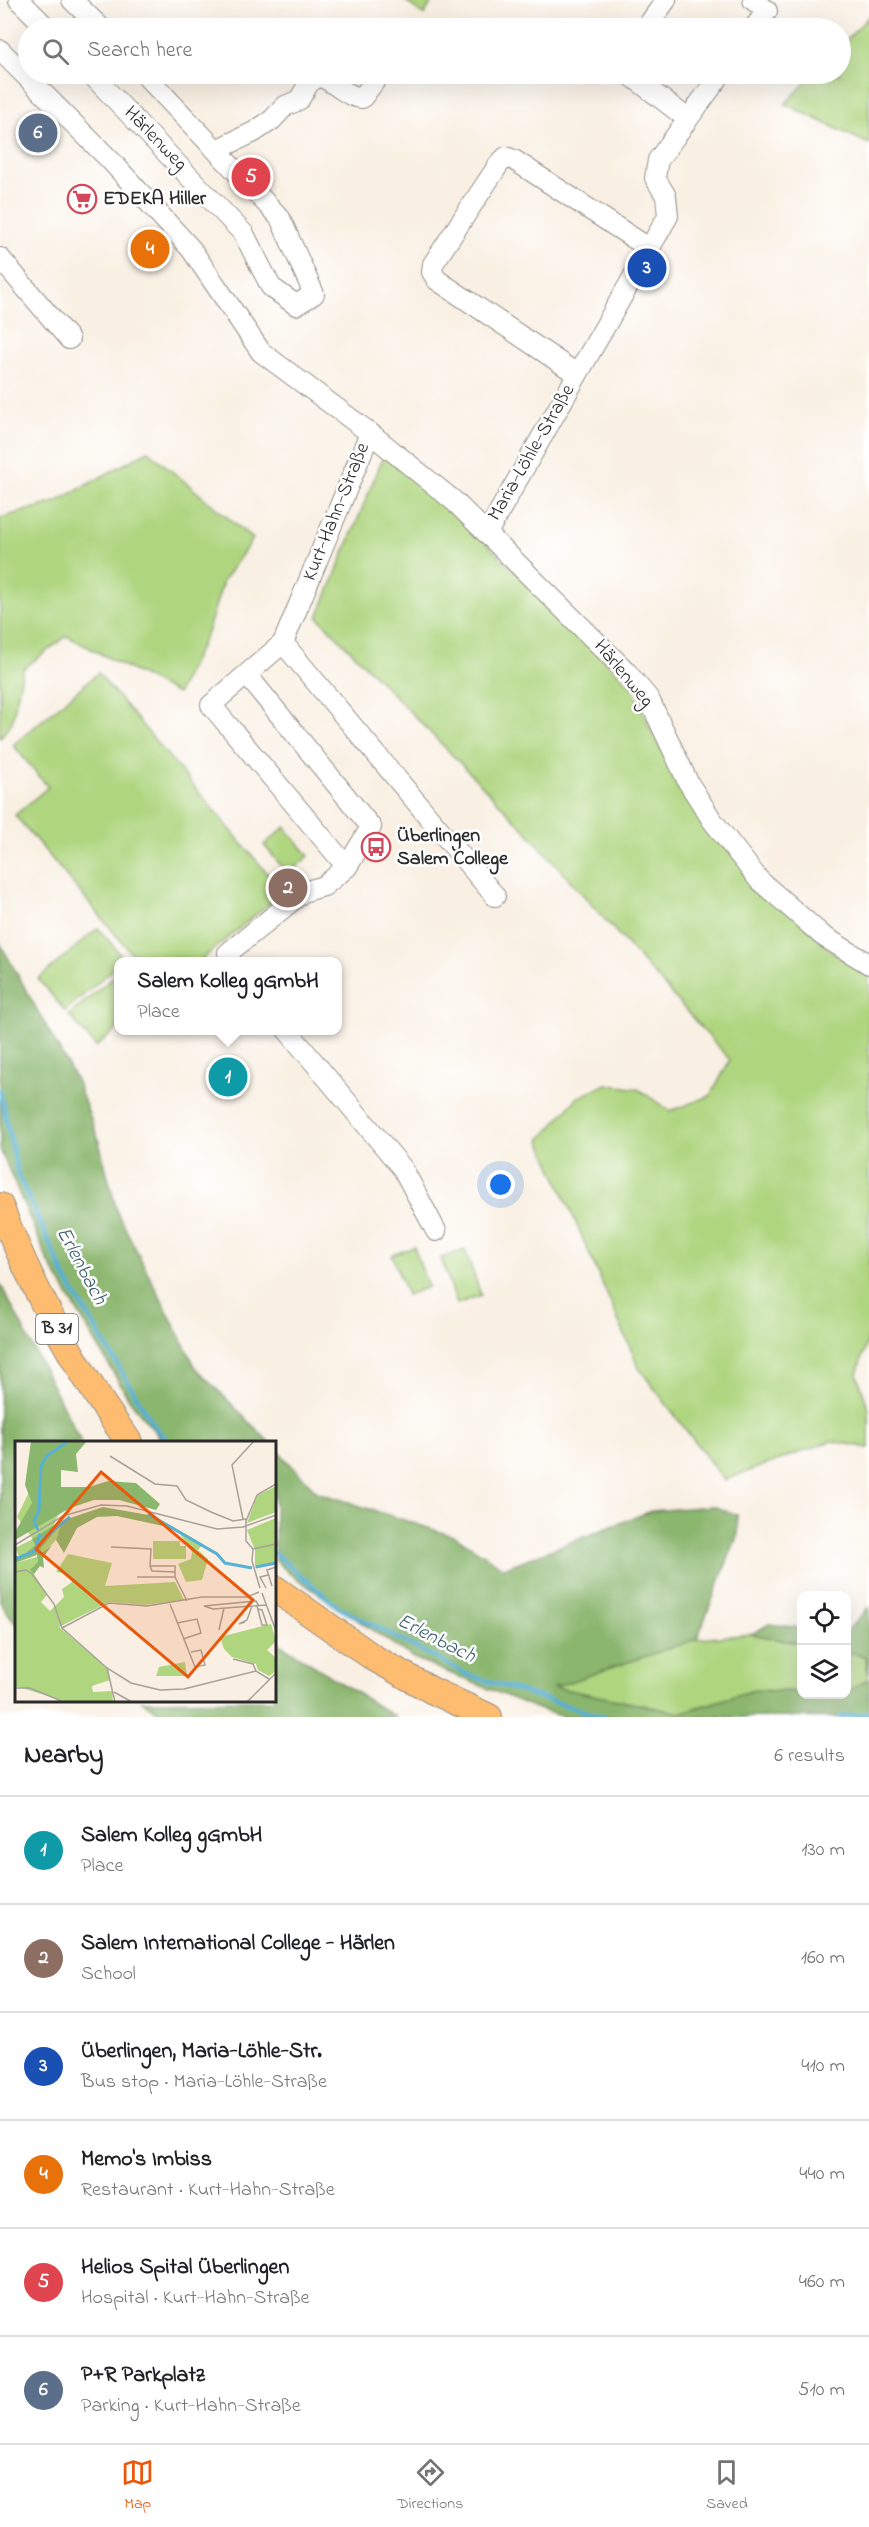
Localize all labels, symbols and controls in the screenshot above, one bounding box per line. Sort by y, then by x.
search box [18,18,851,84]
icon: search [39,35,72,68]
text: Search here [87,35,192,67]
street label: Härlenweg [116,100,194,179]
pin: 6 [18,110,57,156]
pin: 5 [232,154,270,200]
supermarket icon: EDEKA Hiller [66,183,98,215]
place label: EDEKA Hiller [103,185,207,214]
pin: 4 [130,226,170,272]
pin: 3 [628,246,666,290]
street label: Maria-Löhle-Straße [481,379,583,527]
street label: Kurt-Hahn-Straße [296,438,378,585]
street label: Härlenweg [585,634,660,715]
place label: Überlingen Salem College [397,822,509,875]
bus stop icon: Überlingen Salem College [360,831,392,863]
pin: 2 [268,866,308,910]
popup [114,957,342,1035]
text: Salem Kolleg gGmbH [137,966,319,998]
text: Place [137,998,180,1027]
pin: 1 [208,1054,248,1100]
your location [486,1170,515,1199]
water label: Erlenbach [48,1222,114,1311]
road number: B 31 [36,1314,78,1344]
inset map [15,1441,276,1702]
map controls [797,1591,851,1699]
button: locate [797,1591,851,1645]
water label: Erlenbach [392,1607,481,1672]
button: layers [797,1645,851,1699]
text: Nearby [24,1737,103,1775]
text: 6 results [774,1742,845,1771]
text: Salem Kolleg gGmbH [81,1820,262,1852]
text: 1 [40,1836,47,1865]
text: 130 m [801,1836,845,1865]
text: Place [81,1852,123,1881]
text: Salem International College - Härlen [81,1928,395,1960]
text: 2 [39,1944,48,1973]
text: 160 m [801,1944,845,1973]
text: School [81,1960,136,1989]
text: Überlingen, Maria-Löhle-Str. [81,2036,322,2068]
text: 3 [39,2052,48,2081]
text: 410 m [801,2052,845,2081]
text: Bus stop · Maria-Löhle-Straße [81,2068,327,2097]
text: Memo's Imbiss [81,2144,212,2176]
text: 4 [39,2160,48,2189]
text: 440 m [799,2160,845,2189]
text: Restaurant · Kurt-Hahn-Straße [81,2176,335,2205]
text: Helios Spital Überlingen [81,2252,289,2284]
text: 5 [38,2268,49,2297]
text: 460 m [799,2268,845,2297]
text: Hospital · Kurt-Hahn-Straße [81,2284,310,2313]
text: P+R Parkplatz [81,2360,205,2392]
text: 6 [39,2376,48,2405]
text: 510 m [798,2376,845,2405]
text: Parking · Kurt-Hahn-Straße [81,2392,301,2421]
tab: Map [121,2456,154,2516]
tab: Directions [397,2456,463,2516]
tab: Saved [706,2456,748,2516]

